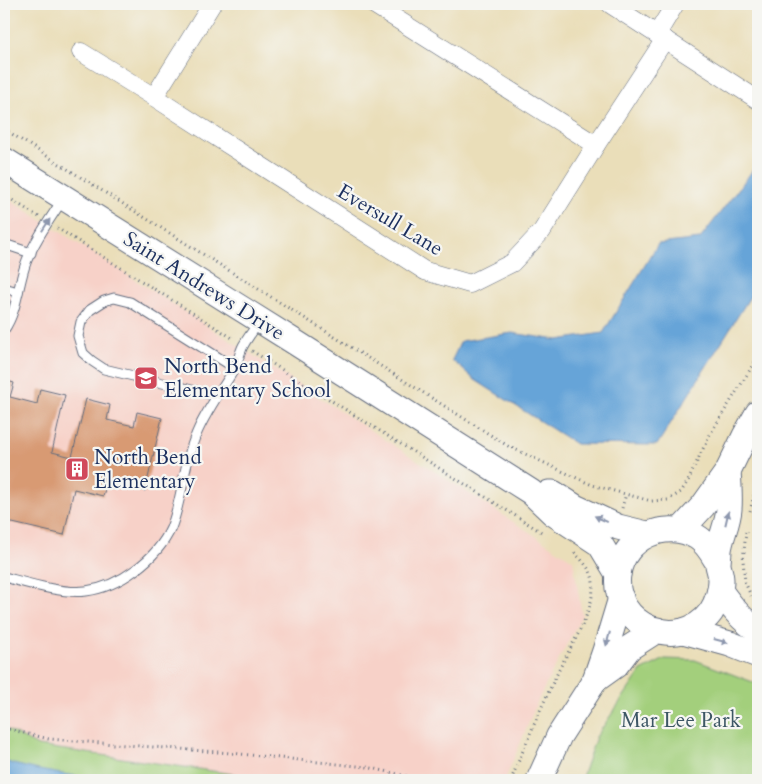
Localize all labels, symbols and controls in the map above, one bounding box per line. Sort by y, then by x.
street label: Eversull Lane [332,177,448,263]
one-way arrow [42,218,51,231]
street label: Saint Andrews Drive [118,225,290,347]
place label: North Bend Elementary School [164,352,331,405]
school or university icon: North Bend Elementary School [133,365,159,391]
place label: North Bend Elementary [94,443,202,496]
building icon: North Bend Elementary [64,456,90,482]
one-way arrow [723,510,731,525]
one-way arrow [594,515,608,523]
one-way arrow [604,632,612,647]
one-way arrow [714,638,729,646]
park label: Mar Lee Park [621,706,742,735]

